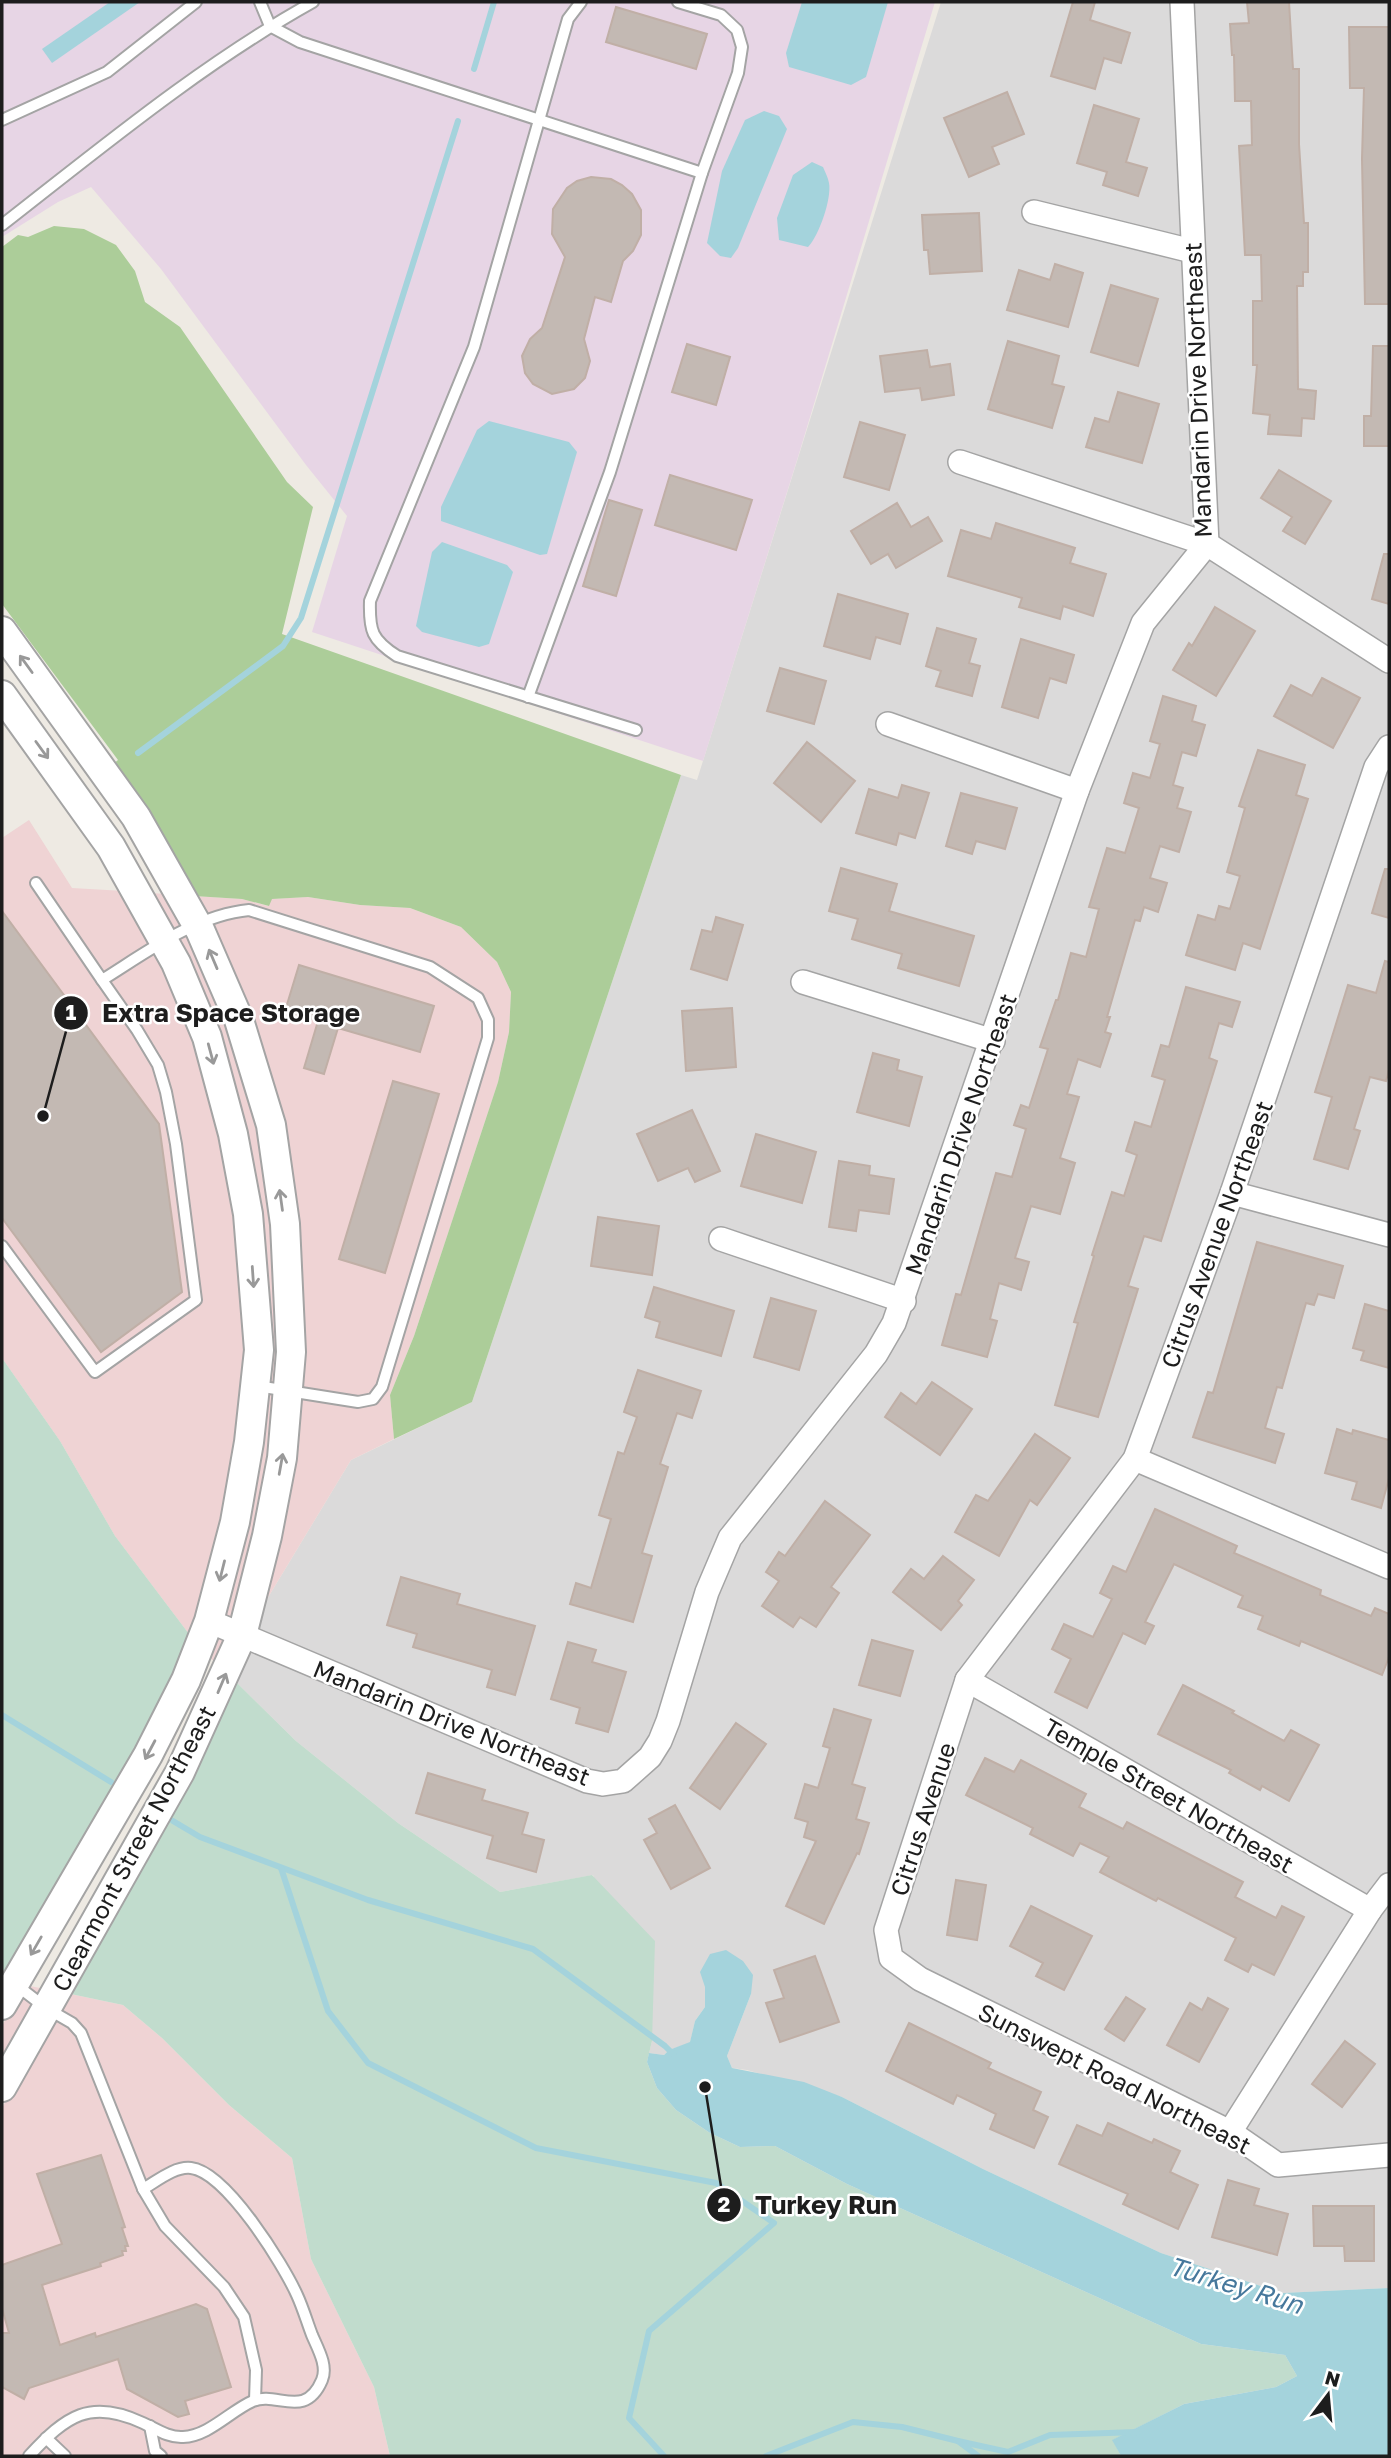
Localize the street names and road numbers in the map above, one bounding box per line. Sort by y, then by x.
street label: Mandarin Drive Northeast [1177,242,1217,538]
street label: Mandarin Drive Northeast [898,989,1022,1279]
street label: Citrus Avenue Northeast [1154,1096,1278,1372]
street label: Mandarin Drive Northeast [309,1653,595,1791]
street label: Clearmont Street Northeast [45,1700,221,1996]
street label: Temple Street Northeast [1039,1712,1299,1878]
street label: Citrus Avenue [884,1739,960,1899]
street label: Sunswept Road Northeast [974,1996,1256,2160]

